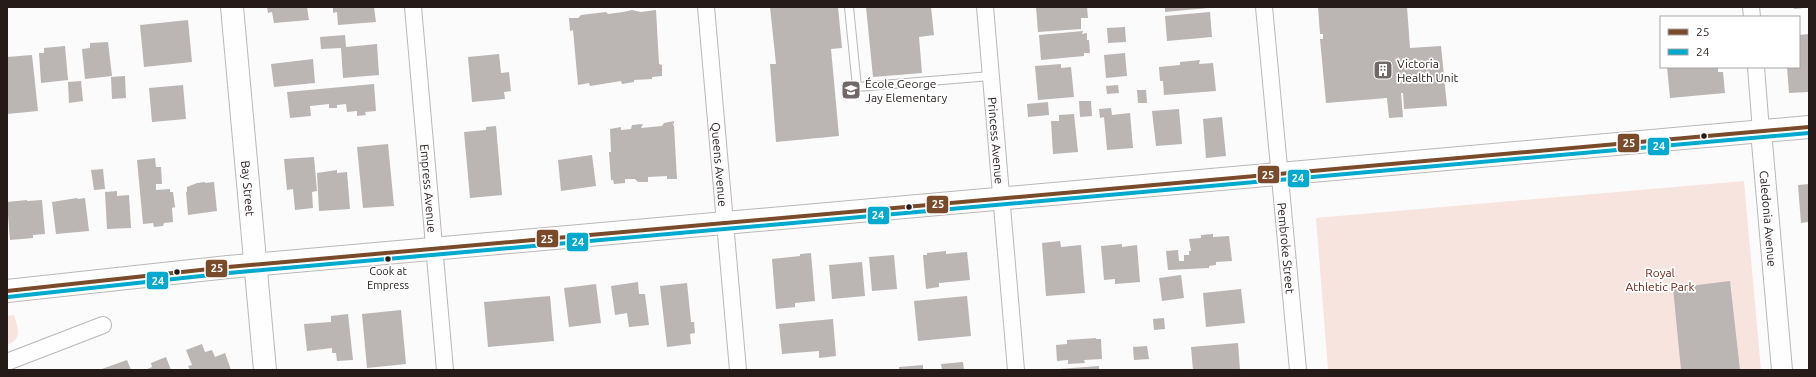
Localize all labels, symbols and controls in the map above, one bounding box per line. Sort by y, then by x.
legend [1660,16,1800,68]
text: 25 [1696,25,1710,38]
text: 24 [1696,45,1710,58]
place label: Victoria Health Unit [1397,57,1459,84]
building icon: Victoria Health Unit [1372,59,1394,81]
place label: École George Jay Elementary [865,77,948,104]
school or university icon: École George Jay Elementary [840,79,862,101]
street label: Princess Avenue [986,96,1007,185]
street label: Queens Avenue [710,122,730,207]
unlabelled marker [1699,131,1709,141]
line badge: 25 [1617,133,1640,153]
text: 25 [1623,137,1635,149]
line badge: 24 [1647,137,1670,156]
text: 24 [1653,140,1665,152]
street label: Empress Avenue [419,143,439,233]
street label: Bay Street [239,160,258,217]
line badge: 25 [1257,165,1280,184]
text: 25 [1262,169,1274,181]
line badge: 24 [1287,169,1310,188]
street label: Caledonia Avenue [1758,170,1779,267]
text: 24 [1292,172,1304,184]
line badge: 25 [926,195,949,214]
text: 25 [932,198,944,210]
unlabelled marker [904,202,914,212]
street label: Pembroke Street [1276,202,1297,294]
line badge: 24 [867,206,890,225]
text: 24 [872,209,884,221]
line badge: 25 [536,229,559,248]
line badge: 24 [566,232,589,252]
text: 25 [541,233,553,245]
text: 24 [572,236,584,248]
marker: Cook at Empress [383,254,393,264]
line badge: 25 [205,259,228,278]
text: 25 [211,262,223,274]
place label: Cook at Empress [367,265,409,291]
park label: Royal Athletic Park [1626,266,1694,293]
unlabelled marker [172,267,182,277]
line badge: 24 [146,271,169,290]
text: 24 [152,275,164,287]

